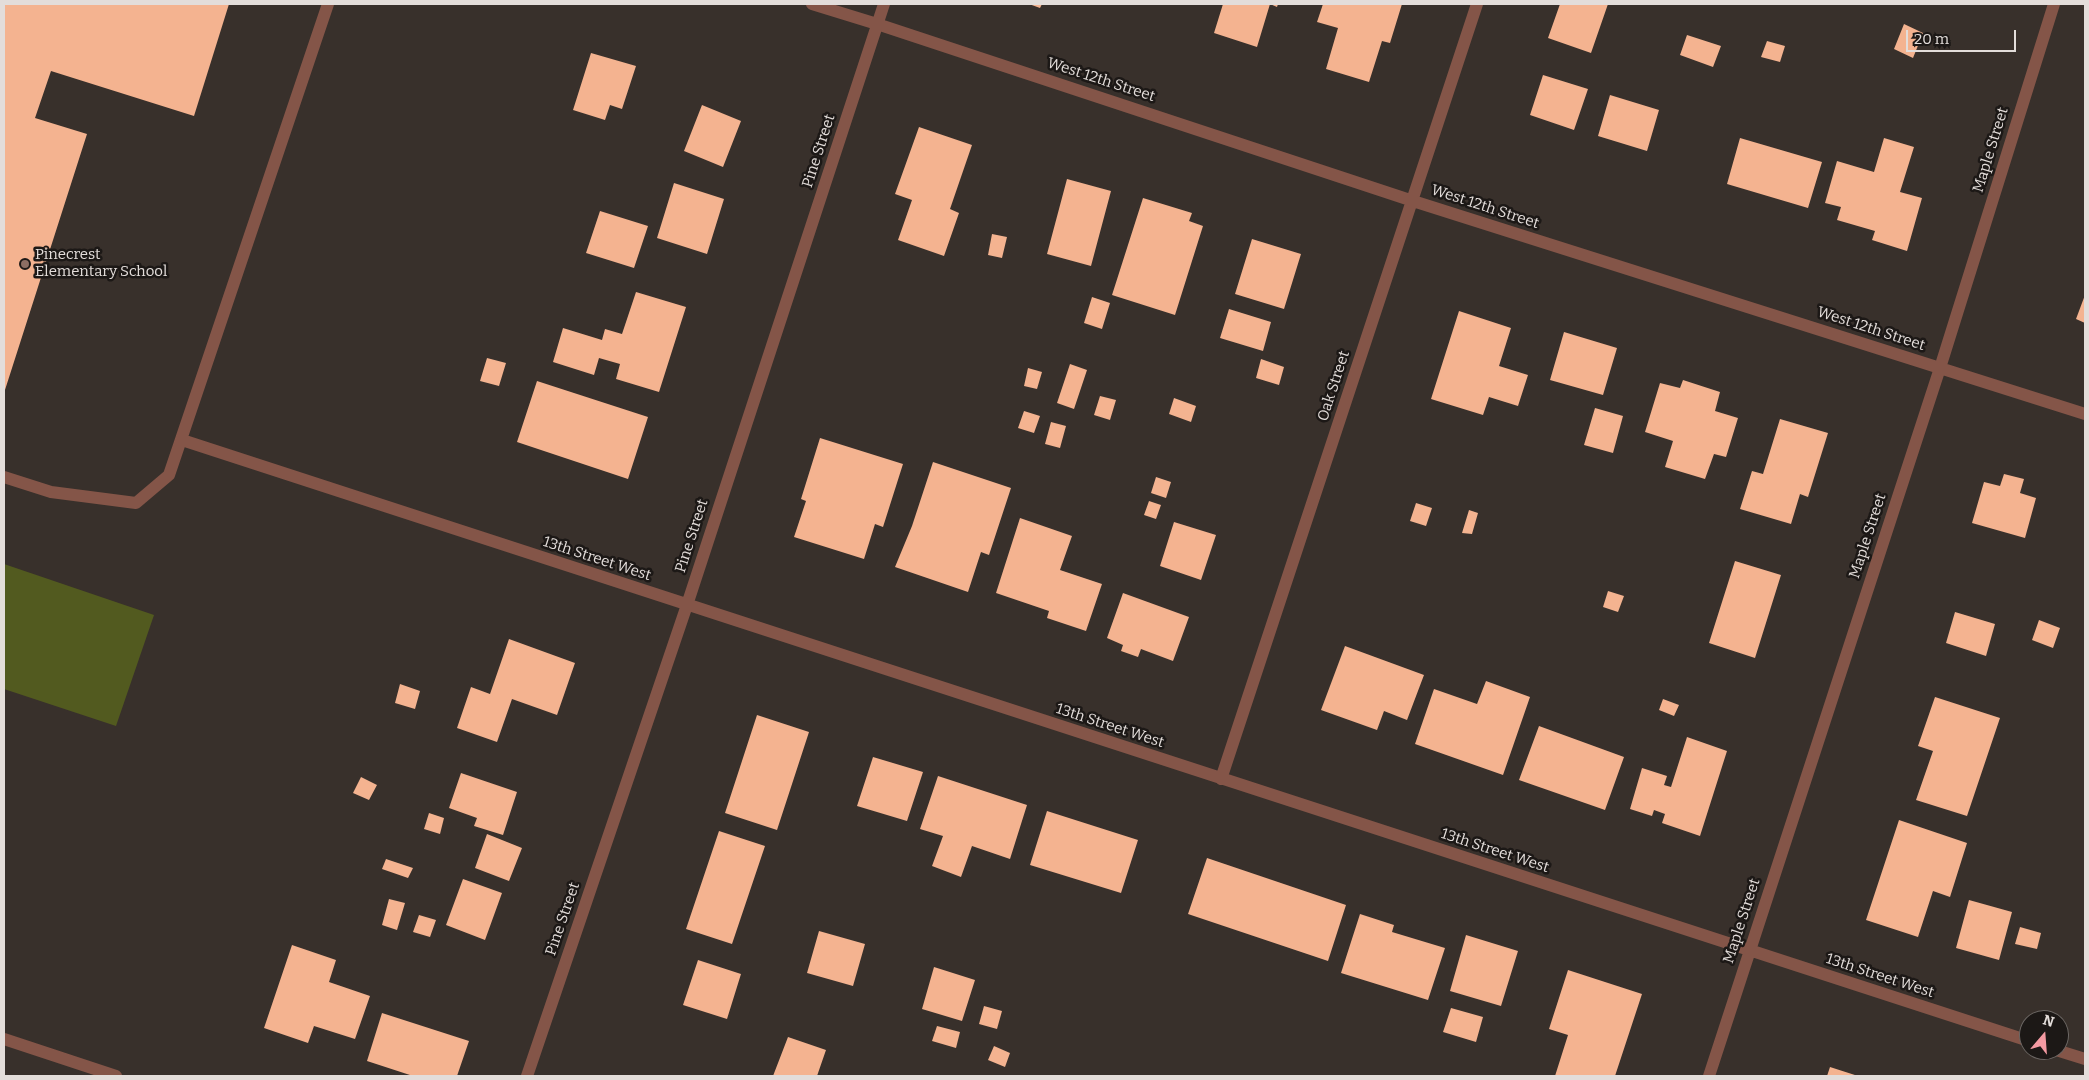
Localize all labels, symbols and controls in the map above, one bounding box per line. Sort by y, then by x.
scale bar [1909,20,2019,52]
text: 20 m [1914,30,1949,48]
street label: West 12th Street [1045,54,1157,106]
street label: Maple Street [1970,105,2012,195]
street label: Pine Street [799,112,839,190]
street label: West 12th Street [1429,181,1541,233]
place label: Pinecrest Elementary School [35,246,167,281]
marker: Pinecrest Elementary School [19,258,31,270]
street label: West 12th Street [1815,303,1927,355]
street label: Oak Street [1314,349,1354,423]
street label: Maple Street [1846,491,1890,581]
street label: Pine Street [672,497,712,575]
street label: 13th Street West [541,533,653,585]
street label: 13th Street West [1054,700,1166,752]
street label: 13th Street West [1439,825,1551,877]
street label: Maple Street [1720,876,1764,966]
street label: Pine Street [542,880,584,958]
street label: 13th Street West [1824,950,1936,1002]
north arrow [2019,1010,2069,1060]
text: N [2041,1011,2056,1031]

